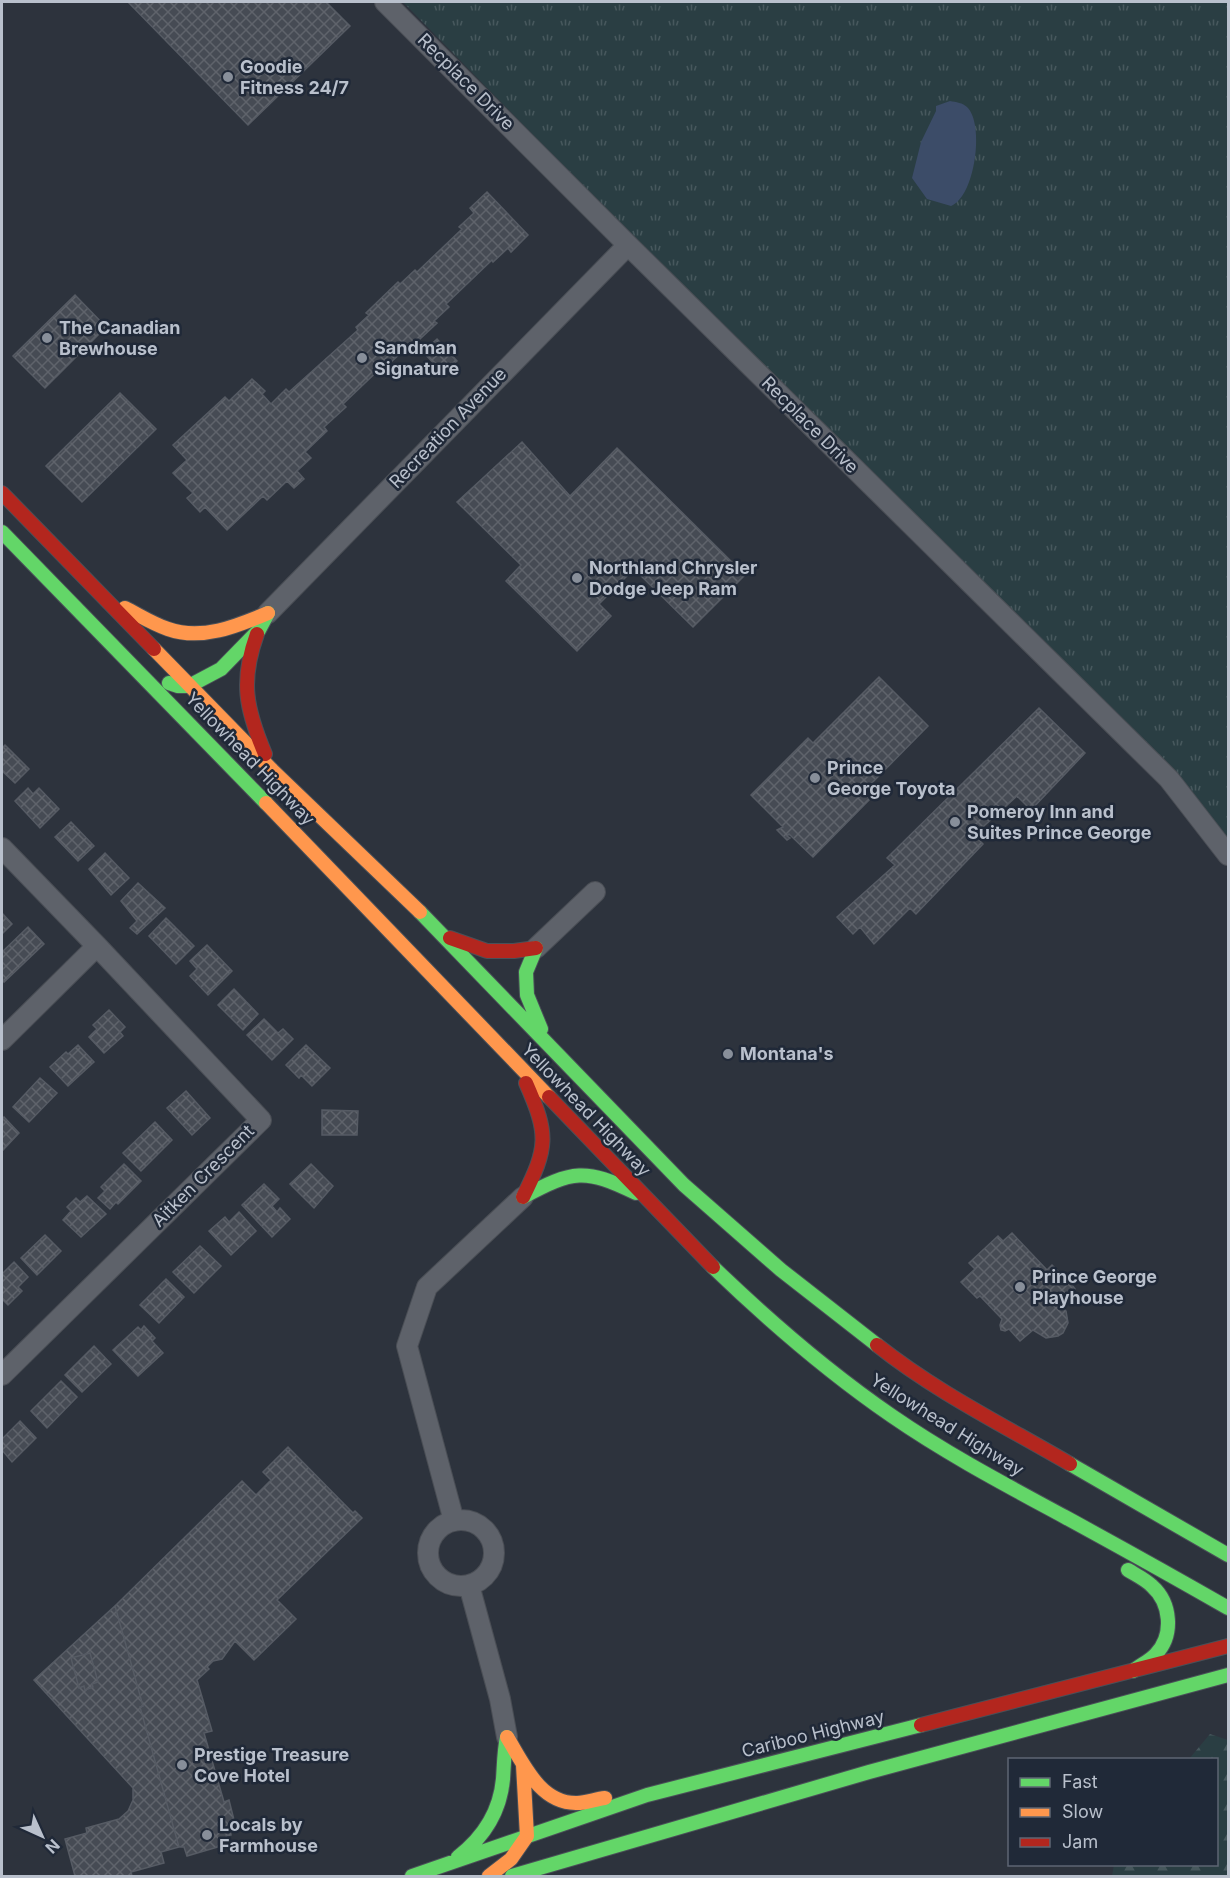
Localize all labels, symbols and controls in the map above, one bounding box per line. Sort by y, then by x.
street label: Recplace Drive [414,29,519,134]
place label: Goodie Fitness 24/7 [240,56,349,98]
marker: Goodie Fitness 24/7 [221,70,235,84]
place label: The Canadian Brewhouse [59,317,181,359]
marker: The Canadian Brewhouse [40,331,54,345]
place label: Sandman Signature [374,337,459,379]
marker: Sandman Signature [355,351,369,365]
street label: Recreation Avenue [385,363,511,492]
street label: Recplace Drive [758,372,863,477]
place label: Northland Chrysler Dodge Jeep Ram [589,557,757,599]
marker: Northland Chrysler Dodge Jeep Ram [570,571,584,585]
street label: Yellowhead Highway [181,688,319,830]
place label: Prince George Toyota [827,757,956,799]
marker: Prince George Toyota [808,771,822,785]
place label: Pomeroy Inn and Suites Prince George [967,801,1152,843]
marker: Pomeroy Inn and Suites Prince George [948,815,962,829]
street label: Yellowhead Highway [517,1039,655,1181]
place label: Montana's [740,1043,833,1064]
marker: Montana's [721,1047,735,1061]
street label: Aitken Crescent [147,1120,258,1231]
place label: Prince George Playhouse [1032,1266,1157,1308]
marker: Prince George Playhouse [1013,1280,1027,1294]
street label: Yellowhead Highway [867,1369,1028,1480]
street label: Cariboo Highway [739,1706,886,1761]
place label: Prestige Treasure Cove Hotel [194,1744,350,1786]
marker: Prestige Treasure Cove Hotel [175,1758,189,1772]
legend [1008,1758,1218,1866]
text: Fast [1062,1771,1098,1792]
text: Slow [1062,1801,1103,1822]
north arrow [12,1806,72,1866]
place label: Locals by Farmhouse [219,1814,318,1856]
marker: Locals by Farmhouse [200,1828,214,1842]
text: Jam [1062,1831,1098,1852]
text: N [41,1835,64,1858]

